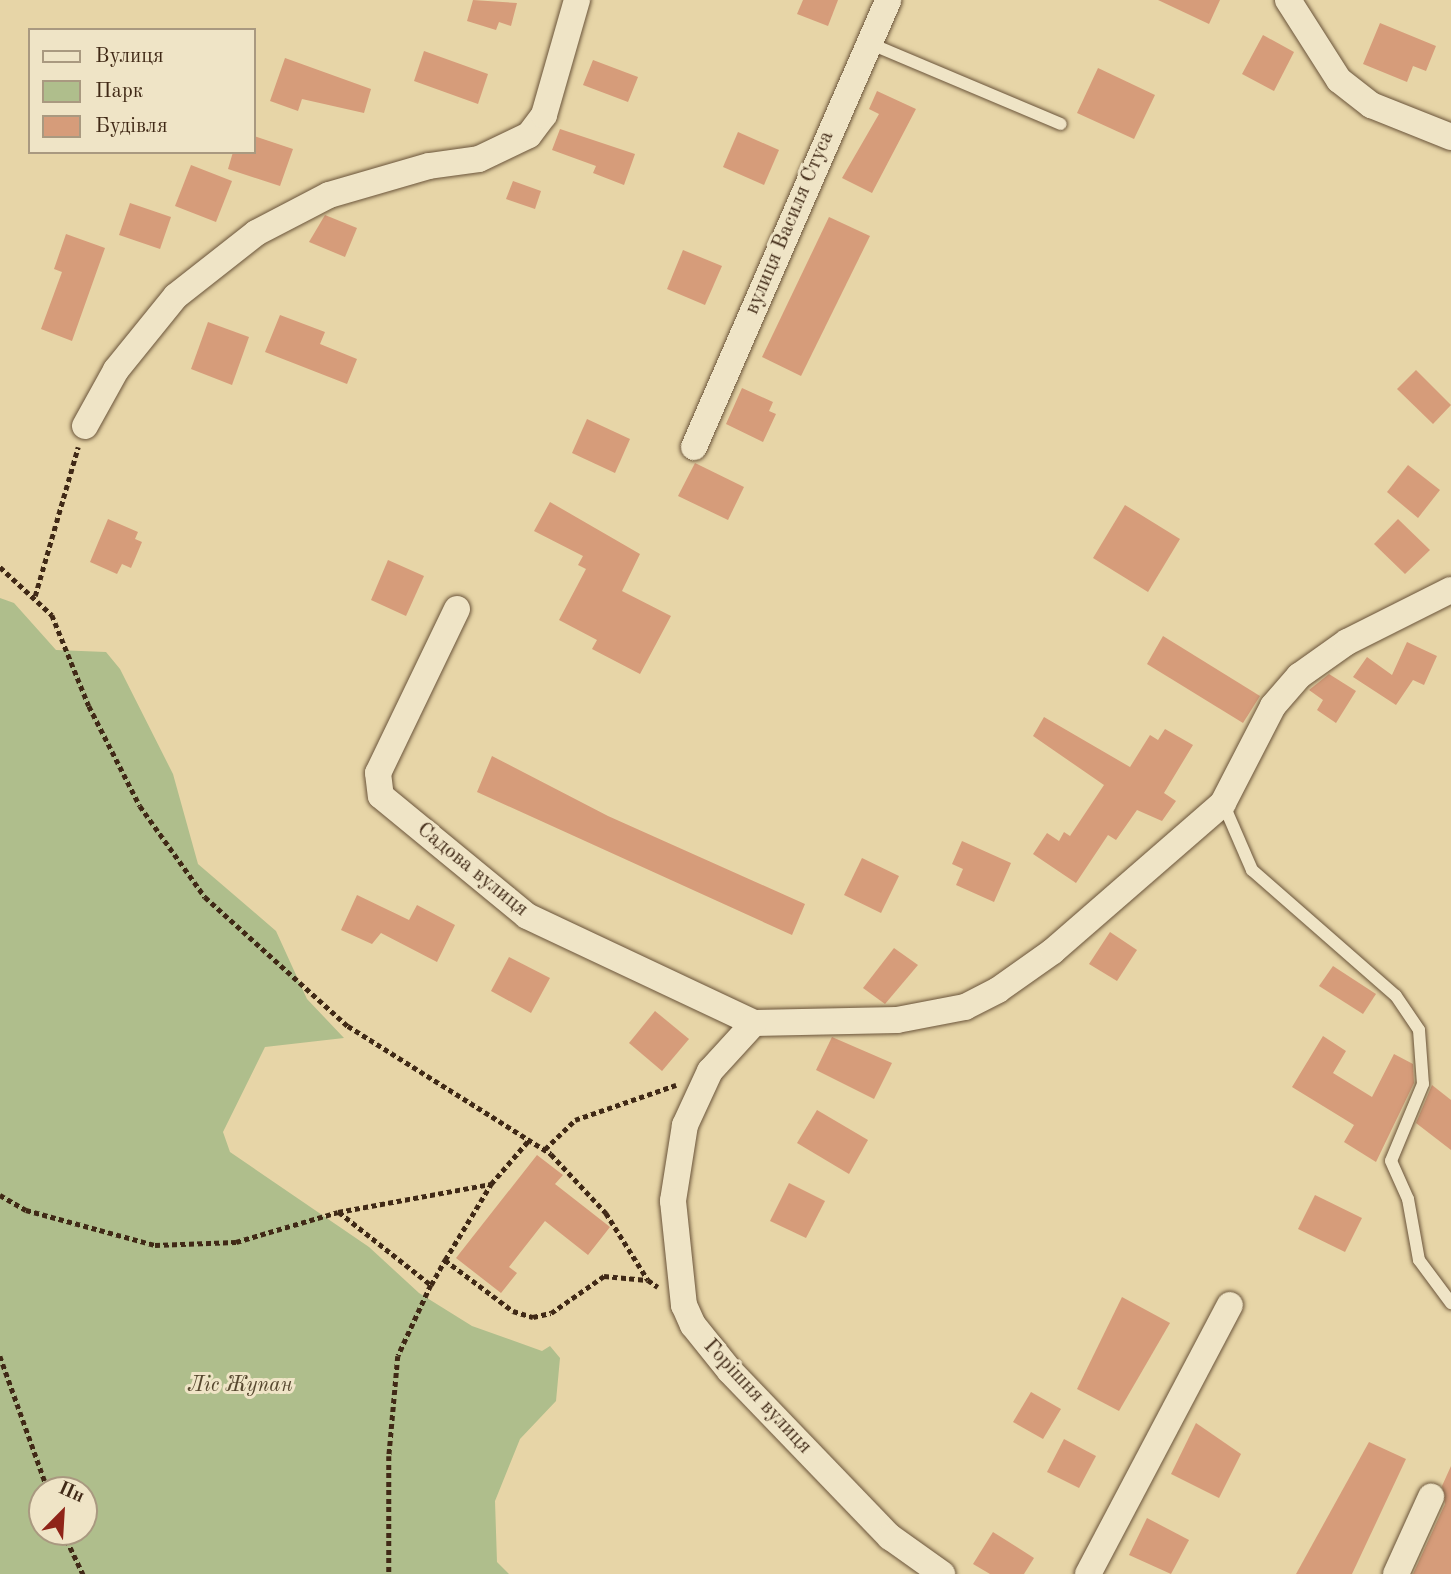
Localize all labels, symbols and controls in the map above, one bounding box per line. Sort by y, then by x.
legend [28,28,256,154]
text: Вулиця [95,46,164,67]
text: Парк [95,81,143,102]
text: Будівля [95,116,168,137]
street label: вулиця Василя Стуса [740,128,840,318]
street label: Садова вулиця [411,817,533,923]
street label: Горішня вулиця [697,1334,817,1460]
park label: Ліс Жупан [187,1373,293,1399]
north arrow [28,1476,98,1546]
text: Пн [55,1479,87,1507]

